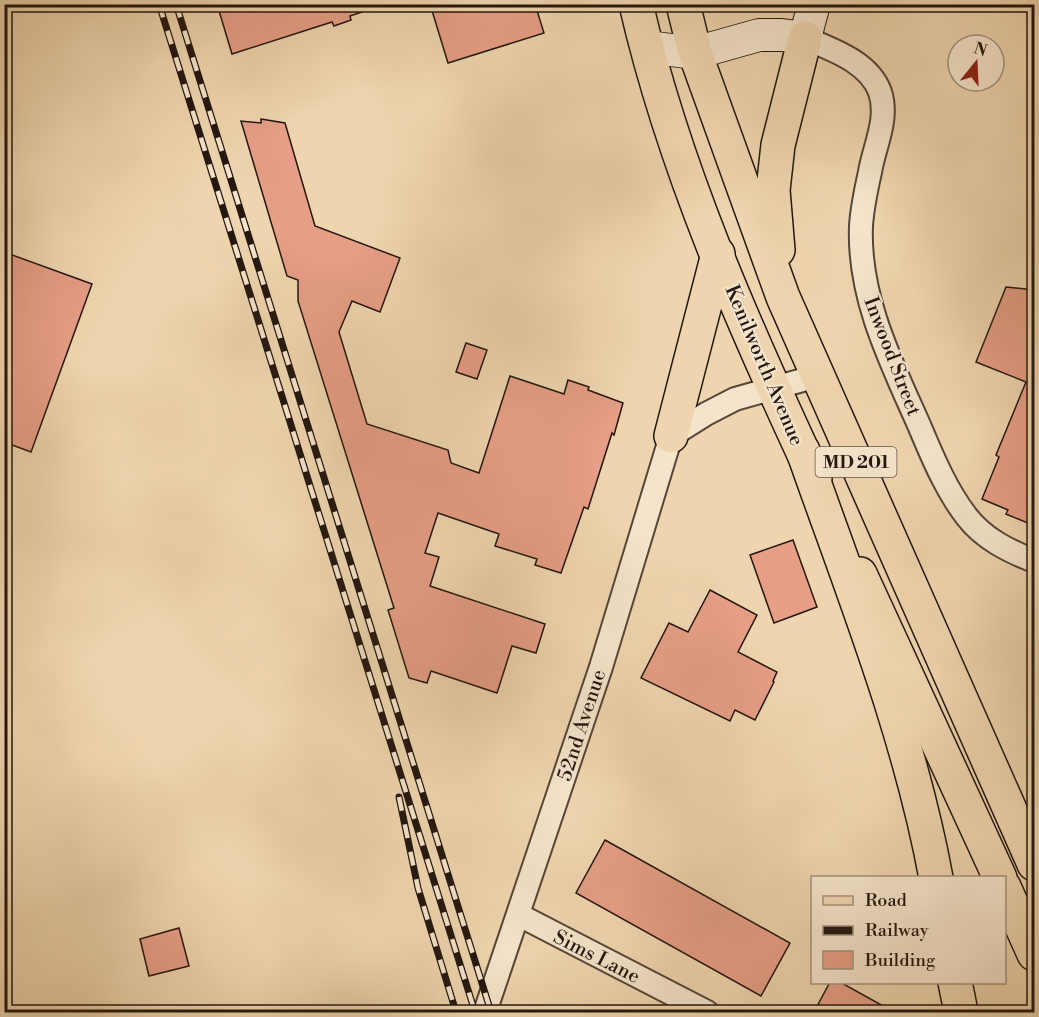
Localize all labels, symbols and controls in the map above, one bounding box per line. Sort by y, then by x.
north arrow [946,33,1006,93]
text: N [971,38,990,61]
street label: Kenilworth Avenue [718,281,809,450]
street label: Inwood Street [857,294,926,420]
road number: MD 201 [816,447,896,477]
street label: 52nd Avenue [553,667,612,784]
legend [811,876,1006,984]
text: Road [865,889,908,912]
text: Railway [865,919,929,942]
street label: Sims Lane [549,925,644,990]
text: Building [864,949,936,972]

